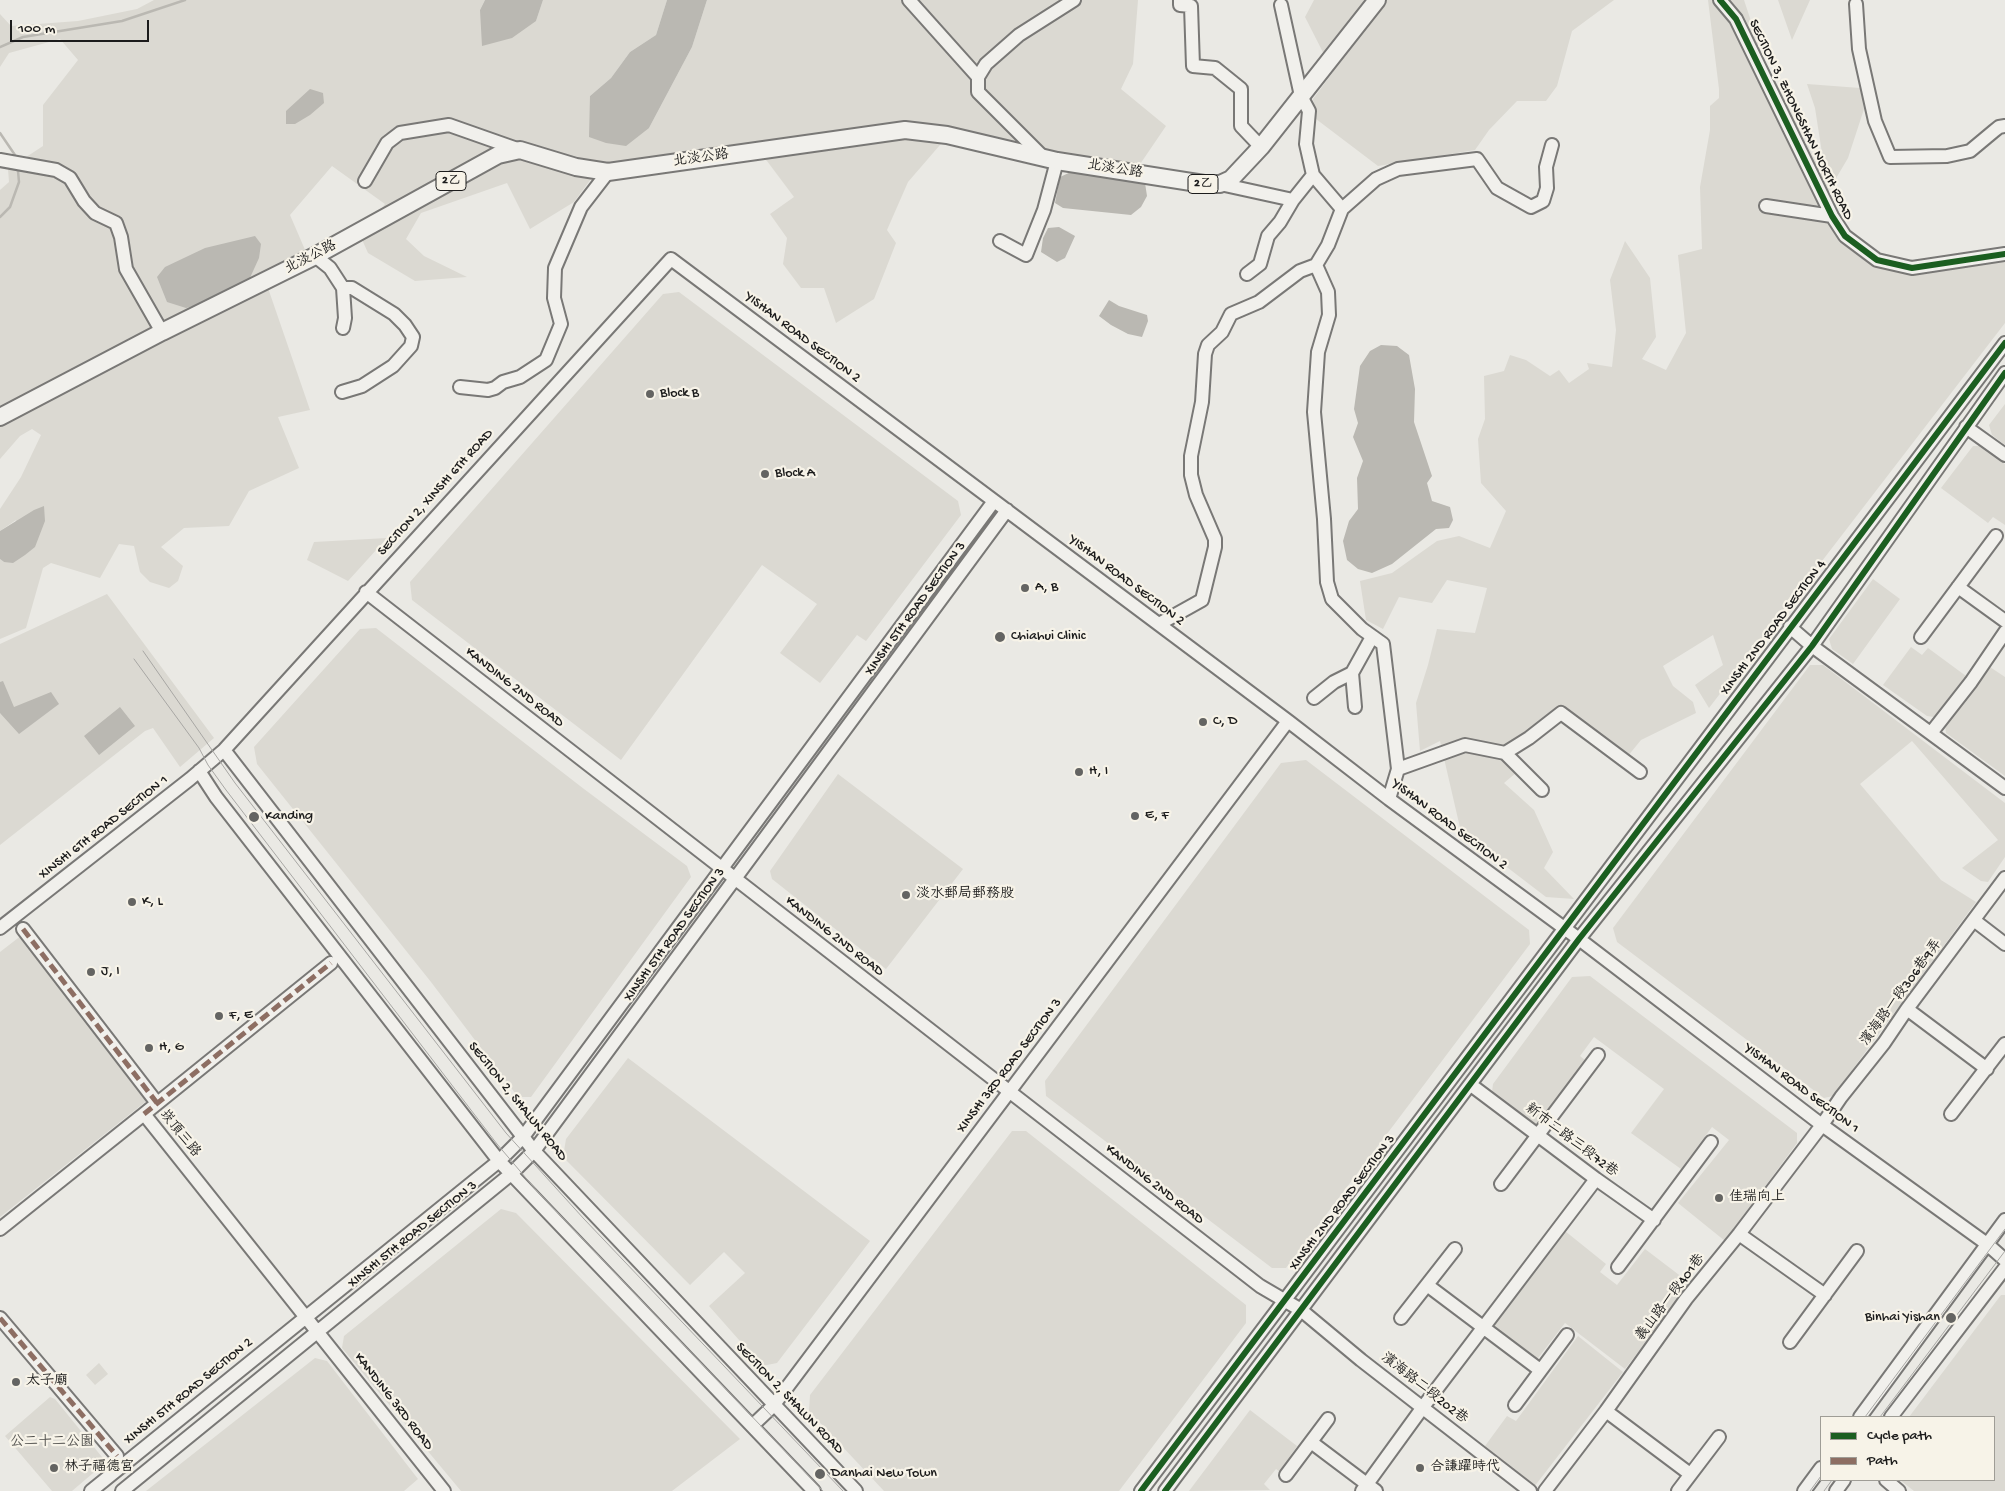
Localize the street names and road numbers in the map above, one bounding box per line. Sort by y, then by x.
street label: SECTION 3, ZHONGSHAN NORTH ROAD [1744,17,1856,223]
street label: 北淡公路 [672,147,730,171]
street label: 北淡公路 [1086,157,1144,183]
road number: 2乙 [436,172,466,190]
road number: 2乙 [1188,174,1218,193]
street label: 北淡公路 [282,238,340,278]
street label: YISHAN ROAD SECTION 2 [741,289,863,387]
street label: SECTION 2, XINSHI 6TH ROAD [375,426,497,560]
street label: YISHAN ROAD SECTION 2 [1065,532,1187,630]
street label: XINSHI 5TH ROAD SECTION 3 [862,539,970,679]
street label: XINSHI 2ND ROAD SECTION 4 [1718,557,1830,699]
street label: KANDING 2ND ROAD [461,644,567,732]
street label: XINSHI 6TH ROAD SECTION 1 [36,772,172,884]
street label: YISHAN ROAD SECTION 2 [1388,776,1510,874]
street label: XINSHI 5TH ROAD SECTION 3 [621,865,729,1005]
street label: KANDING 2ND ROAD [781,893,887,981]
street label: 濱海路一段306巷9弄 [1858,937,1946,1049]
street label: XINSHI 3RD ROAD SECTION 3 [954,995,1066,1137]
street label: SECTION 2, SHALUN ROAD [464,1039,570,1165]
street label: YISHAN ROAD SECTION 1 [1740,1040,1862,1138]
street label: 新市二路三段72巷 [1521,1101,1621,1181]
street label: 崁頂三路 [155,1107,203,1161]
street label: XINSHI 2ND ROAD SECTION 3 [1286,1132,1400,1274]
street label: KANDING 2ND ROAD [1101,1141,1207,1229]
street label: XINSHI 5TH ROAD SECTION 3 [345,1178,481,1292]
street label: 義山路一段401巷 [1633,1251,1709,1345]
street label: XINSHI 5TH ROAD SECTION 2 [121,1335,257,1449]
street label: SECTION 2, SHALUN ROAD [731,1340,847,1458]
street label: KANDING 3RD ROAD [350,1350,436,1454]
street label: 濱海路二段202巷 [1377,1350,1471,1428]

